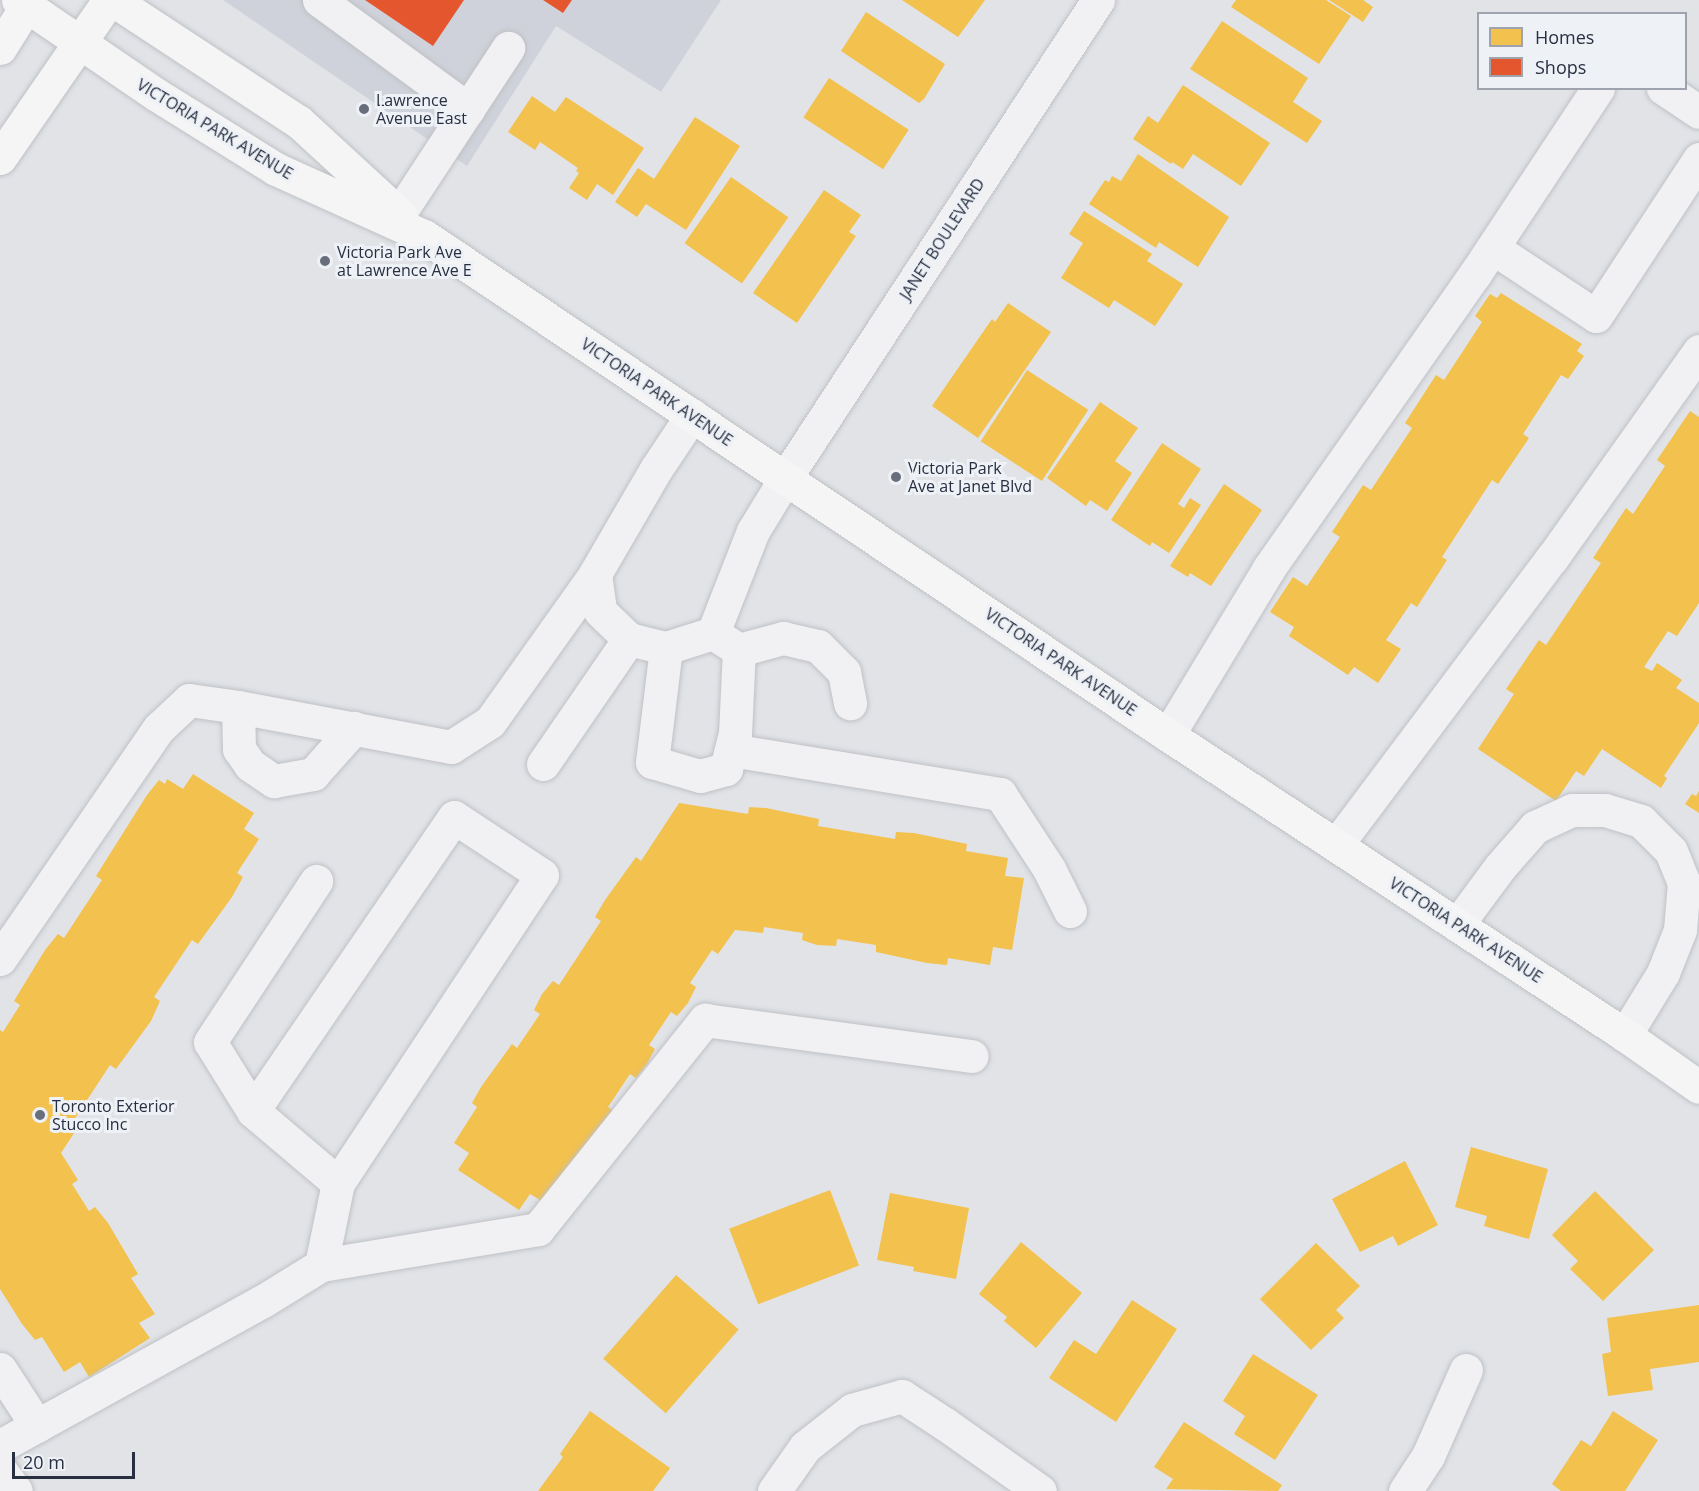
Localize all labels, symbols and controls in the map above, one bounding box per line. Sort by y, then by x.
legend [1477,12,1687,90]
text: Homes [1535,25,1594,49]
text: Shops [1535,55,1586,79]
street label: VICTORIA PARK AVENUE [133,75,297,183]
place label: Lawrence Avenue East [376,90,467,128]
marker: Lawrence Avenue East [357,102,371,116]
street label: JANET BOULEVARD [896,175,988,303]
place label: Victoria Park Ave at Lawrence Ave E [337,242,472,280]
marker: Victoria Park Ave at Lawrence Ave E [318,254,332,268]
street label: VICTORIA PARK AVENUE [578,334,736,450]
place label: Victoria Park Ave at Janet Blvd [908,458,1032,496]
marker: Victoria Park Ave at Janet Blvd [889,470,903,484]
street label: VICTORIA PARK AVENUE [982,604,1140,720]
street label: VICTORIA PARK AVENUE [1386,873,1546,987]
place label: Toronto Exterior Stucco Inc [52,1096,175,1134]
marker: Toronto Exterior Stucco Inc [33,1108,47,1122]
scale bar [15,1440,138,1478]
text: 20 m [23,1450,65,1474]

